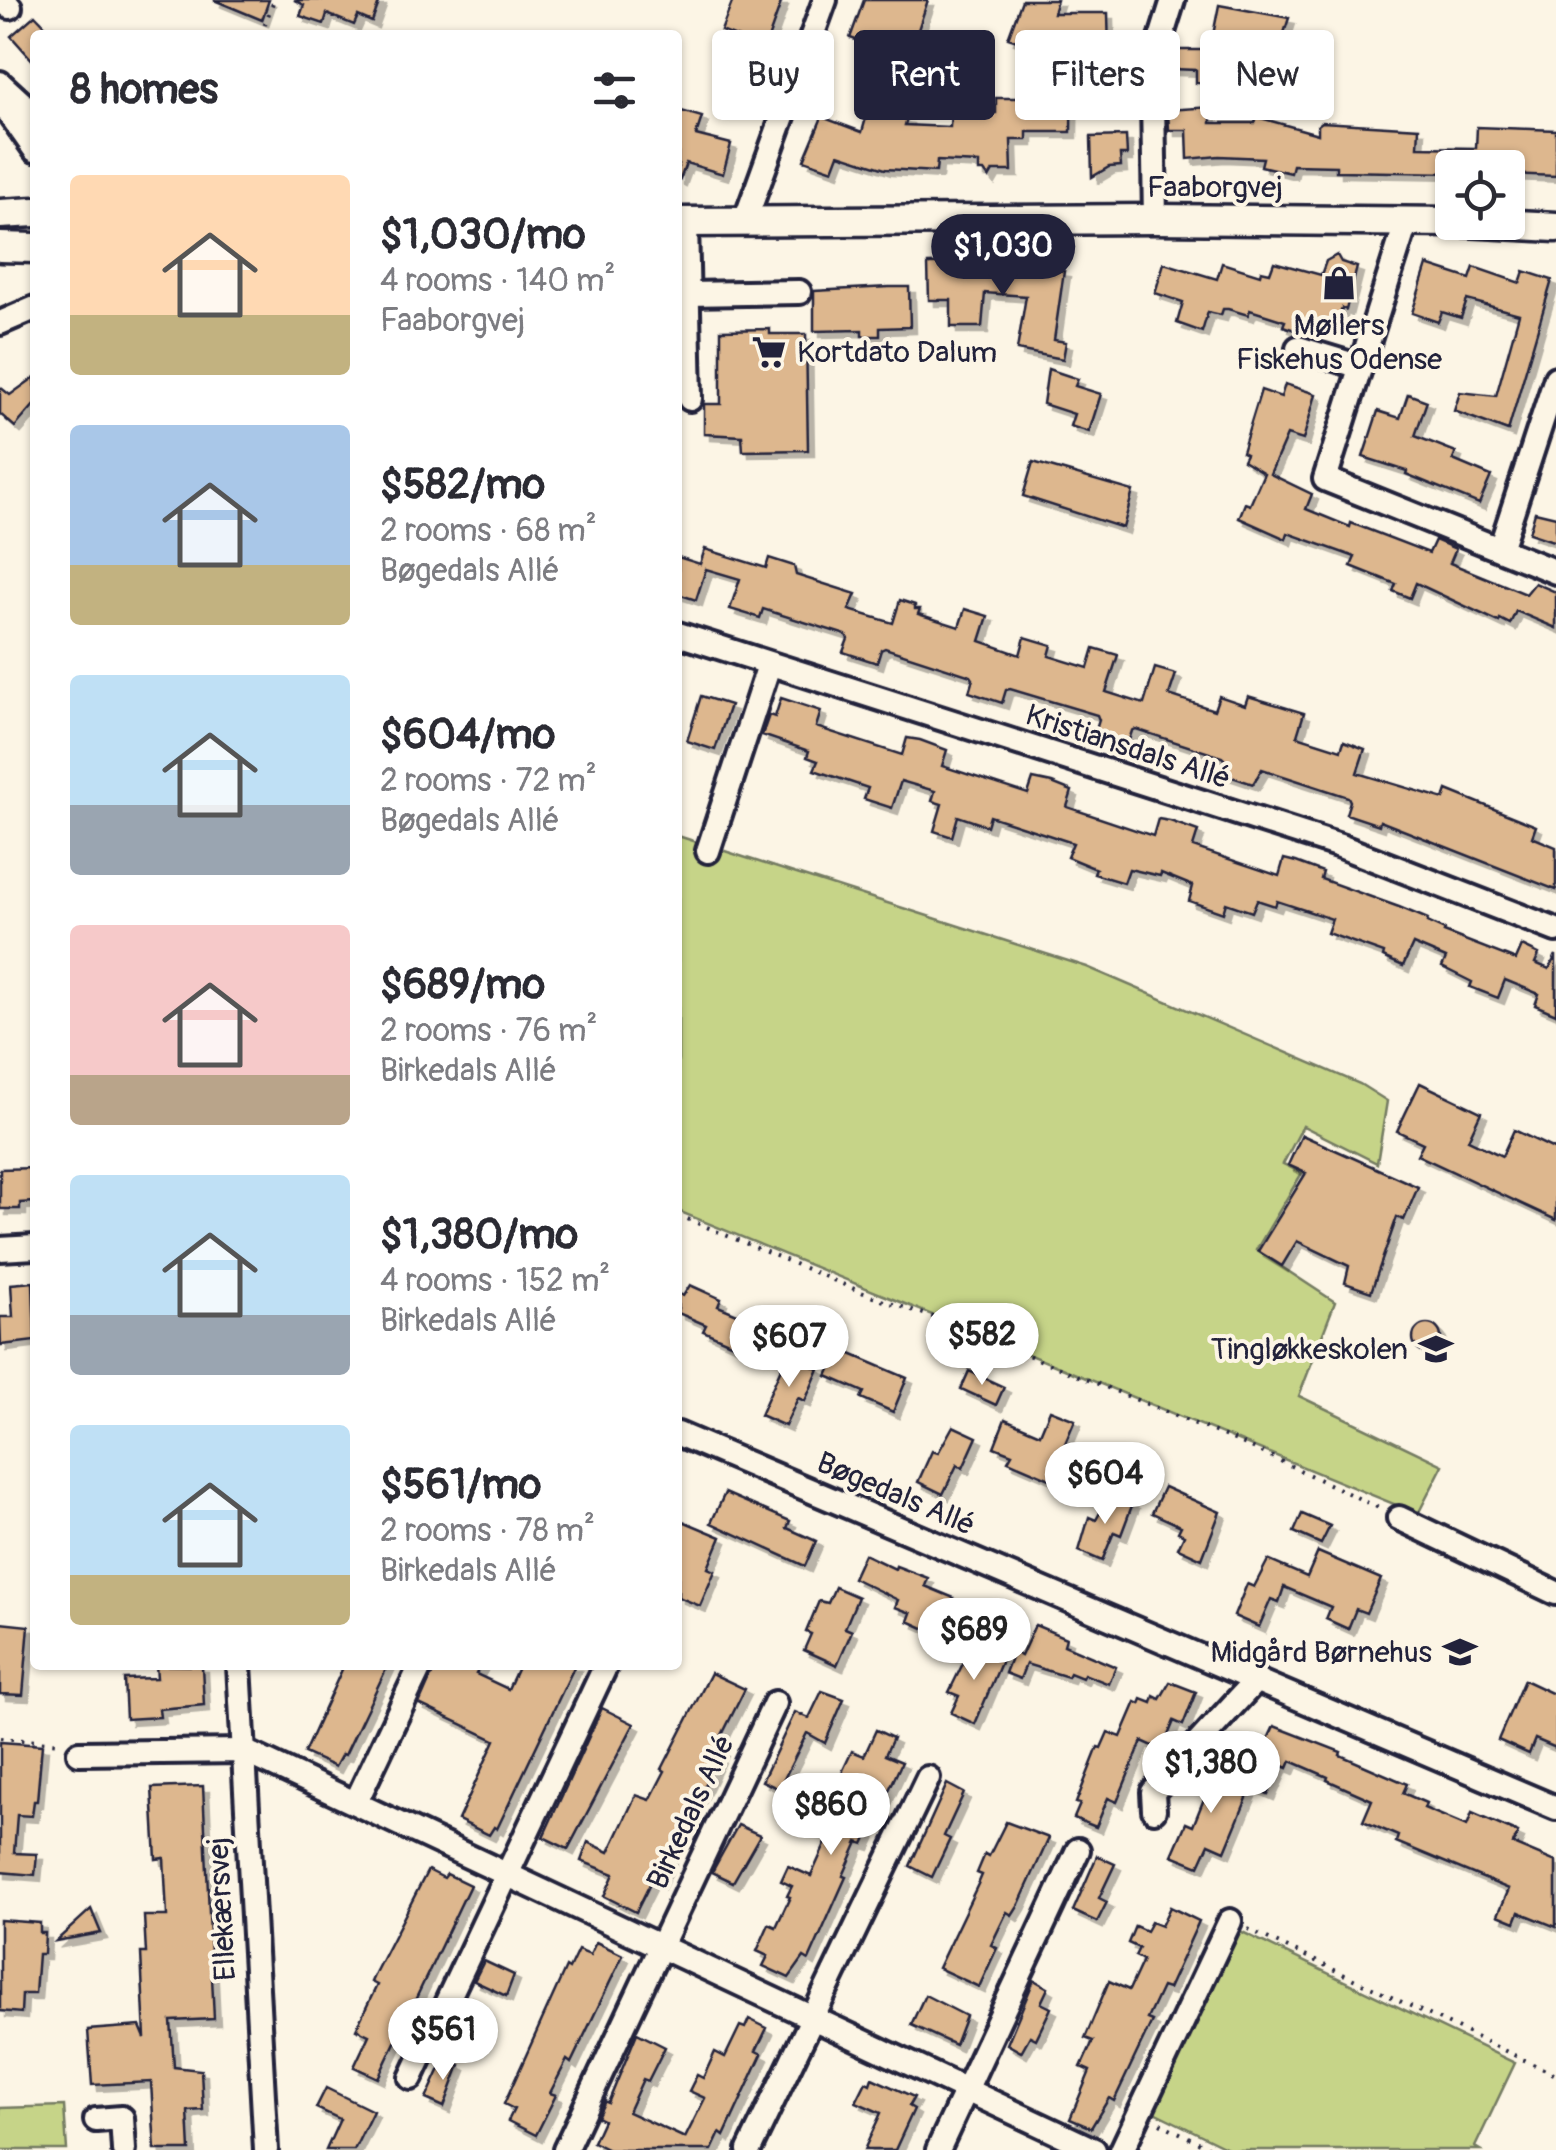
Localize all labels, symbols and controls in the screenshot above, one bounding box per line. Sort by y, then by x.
chip: Buy [712,30,834,120]
chip: Rent [854,30,995,120]
chip: Filters [1015,30,1180,120]
chip: New [1200,30,1334,120]
icon: filters [587,63,642,118]
text: 8 homes [70,64,218,116]
map controls [1435,150,1525,240]
button: locate [1435,150,1525,240]
street label: Faaborgvej [1147,169,1283,206]
text: $1,030/mo [380,209,586,261]
pin: $1,030 [922,214,1084,299]
icon: home [150,215,270,335]
text: $1,030 [953,226,1053,266]
text: 4 rooms · 140 m² [380,261,615,301]
shop icon: Møllers Fiskehus Odense [1320,264,1358,302]
text: Faaborgvej [380,301,525,341]
place label: Møllers Fiskehus Odense [1236,307,1442,378]
supermarket icon: Kortdato Dalum [750,333,788,371]
place label: Kortdato Dalum [797,334,997,371]
text: $582/mo [380,459,545,511]
icon: home [150,465,270,585]
text: 2 rooms · 68 m² [380,511,597,551]
text: Bøgedals Allé [380,551,560,591]
street label: Kristiansdals Allé [1021,696,1235,798]
text: $604/mo [380,709,555,761]
icon: home [150,715,270,835]
text: 2 rooms · 72 m² [380,761,597,801]
text: Bøgedals Allé [380,801,560,841]
text: $689/mo [380,959,545,1011]
icon: home [150,965,270,1085]
text: 2 rooms · 76 m² [380,1011,597,1051]
text: Birkedals Allé [380,1051,557,1091]
text: $1,380/mo [380,1209,578,1261]
icon: home [150,1215,270,1335]
text: 4 rooms · 152 m² [380,1261,610,1301]
text: Birkedals Allé [380,1301,557,1341]
pin: $582 [923,1303,1041,1388]
pin: $607 [730,1305,848,1390]
text: $582 [948,1315,1016,1355]
text: $607 [752,1317,826,1357]
school or university icon: Tingløkkeskolen [1417,1330,1455,1368]
place label: Tingløkkeskolen [1211,1331,1408,1368]
pin: $604 [1046,1442,1164,1527]
street label: Bøgedals Allé [811,1444,981,1544]
text: $604 [1067,1454,1143,1494]
text: $561/mo [380,1459,541,1511]
icon: home [150,1465,270,1585]
text: 2 rooms · 78 m² [380,1511,595,1551]
text: Birkedals Allé [380,1551,557,1591]
pin: $689 [915,1598,1033,1683]
text: $689 [940,1610,1008,1650]
school or university icon: Midgård Børnehus [1441,1633,1479,1671]
place label: Midgård Børnehus [1211,1634,1432,1671]
street label: Birkedals Allé [639,1729,743,1895]
pin: $1,380 [1130,1731,1292,1816]
text: $1,380 [1164,1743,1258,1783]
pin: $860 [772,1773,890,1858]
text: $860 [794,1785,868,1825]
street label: Ellekærsvej [200,1836,244,1982]
pin: $561 [384,1998,502,2083]
text: $561 [410,2010,476,2050]

